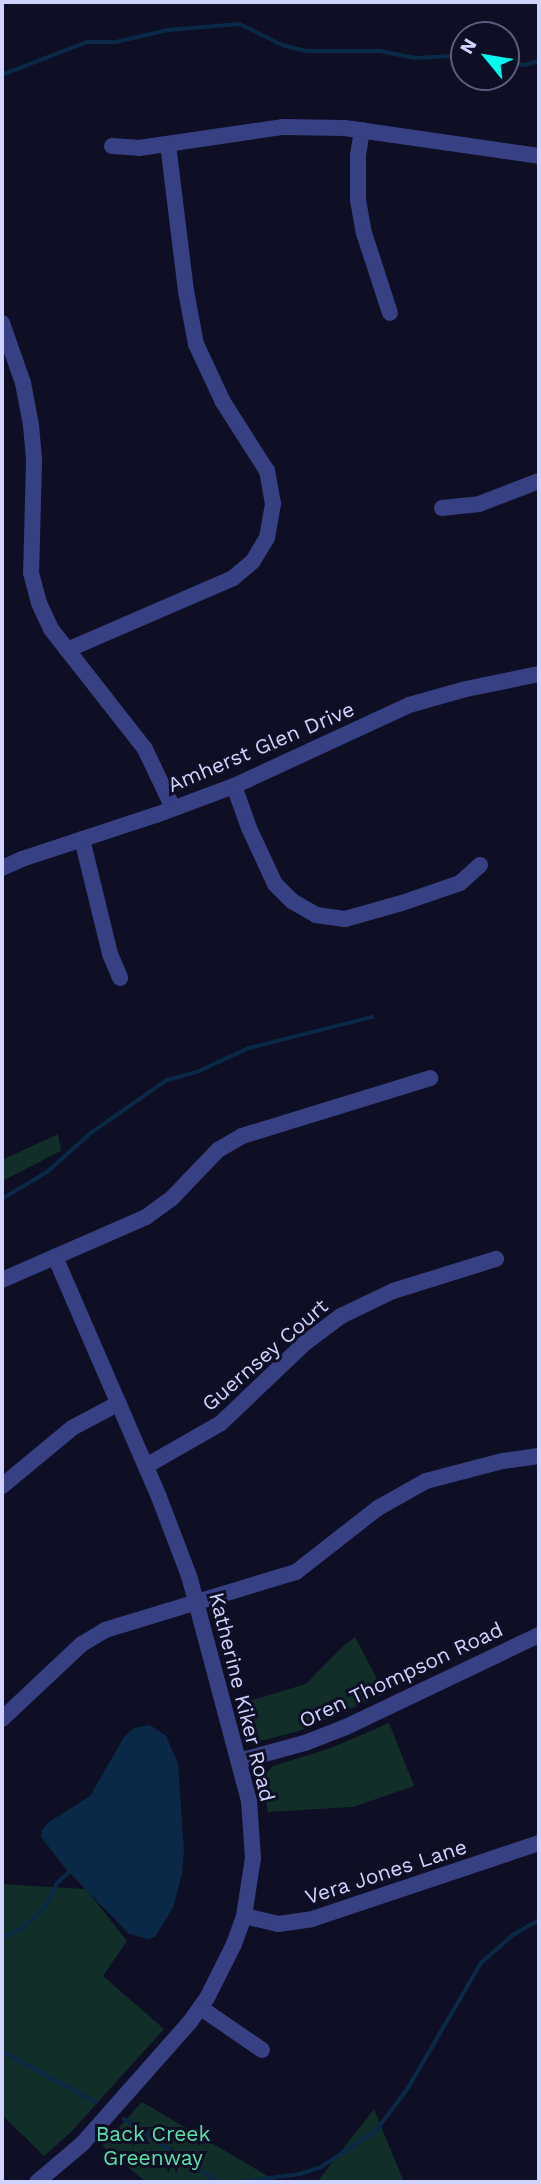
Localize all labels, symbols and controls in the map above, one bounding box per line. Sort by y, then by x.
north arrow [450,21,520,91]
text: N [455,34,482,58]
street label: Amherst Glen Drive [164,696,358,798]
street label: Guernsey Court [197,1293,333,1417]
street label: Katherine Kiker Road [204,1590,280,1804]
street label: Oren Thompson Road [295,1617,507,1733]
street label: Vera Jones Lane [302,1834,470,1910]
park label: Back Creek Greenway [95,2121,211,2171]

